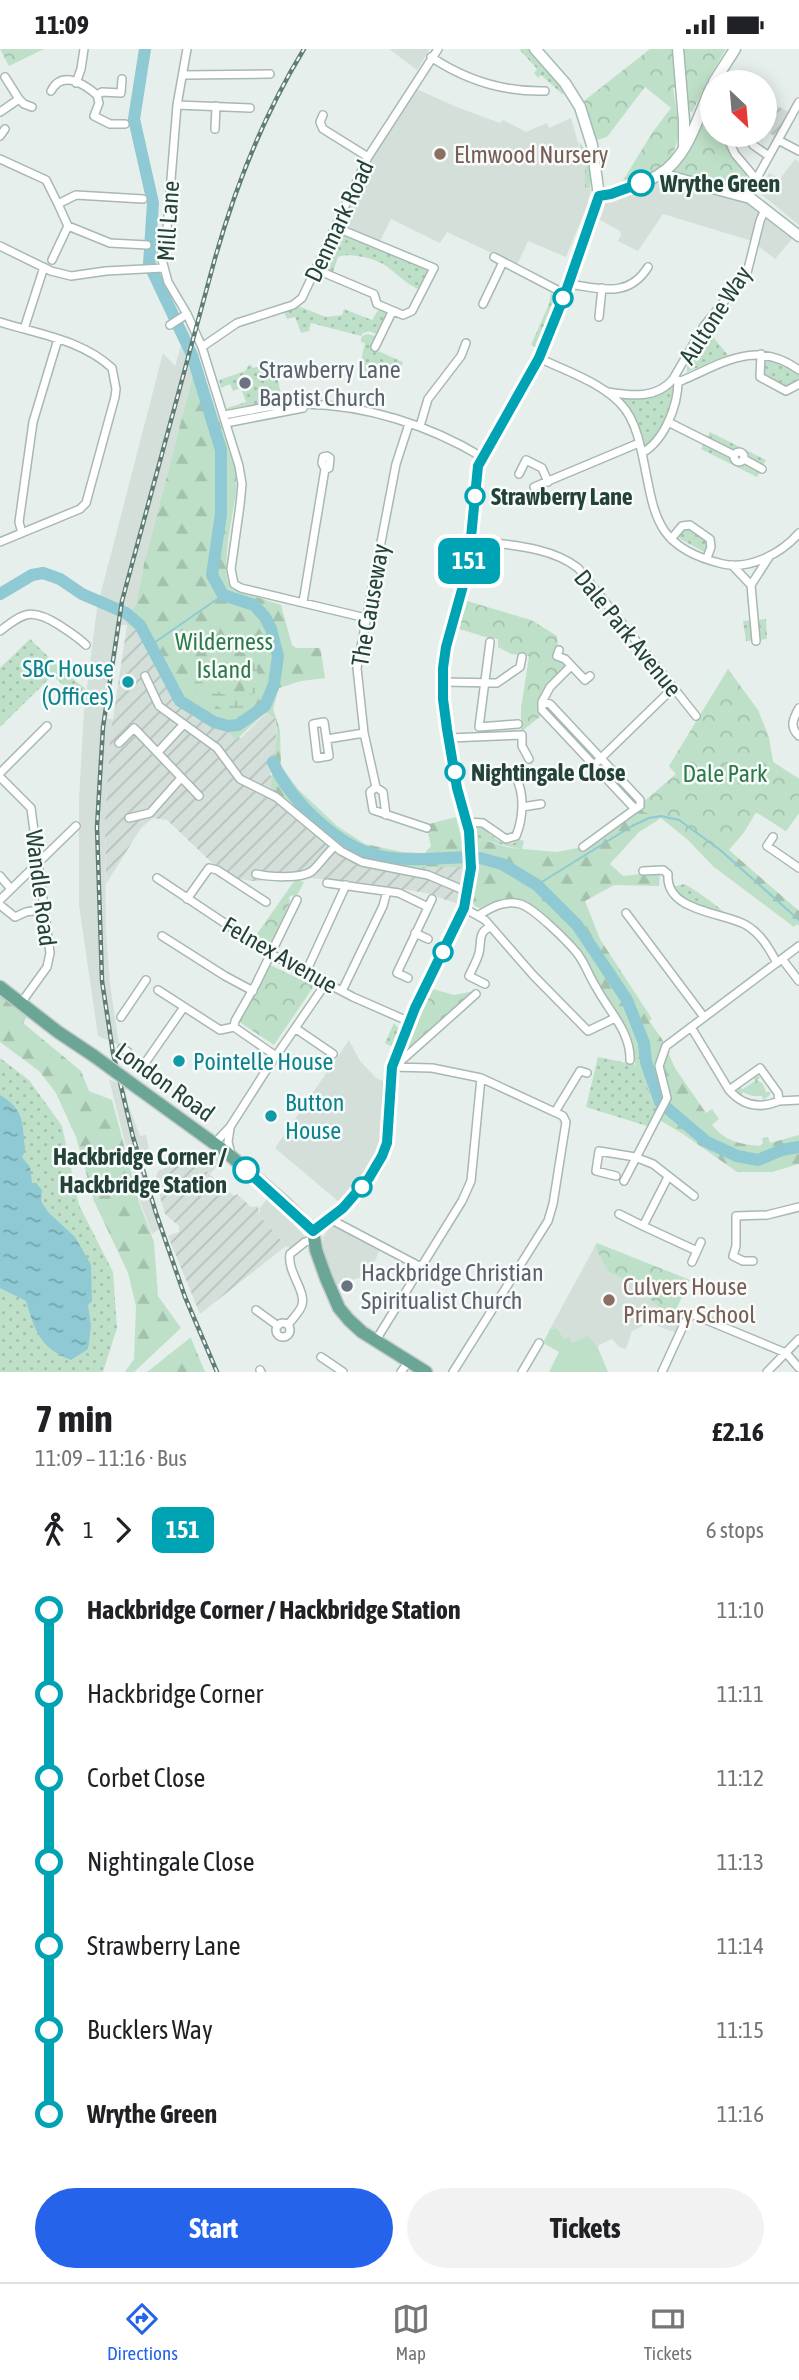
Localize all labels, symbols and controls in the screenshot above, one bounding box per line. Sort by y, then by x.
text: 11:09 [35,10,89,40]
north arrow [700,70,777,147]
map controls [700,70,777,147]
place label: Elmwood Nursery [454,141,608,168]
marker: Elmwood Nursery [432,146,448,162]
street label: Denmark Road [299,156,379,286]
marker: Wrythe Green [628,170,654,196]
place label: Wrythe Green [659,170,780,197]
street label: Mill Lane [152,180,184,262]
street label: Aultone Way [673,261,757,369]
unlabelled marker [553,288,573,308]
place label: Strawberry Lane Baptist Church [259,356,401,411]
marker: Strawberry Lane Baptist Church [237,375,253,391]
place label: Strawberry Lane [491,483,633,510]
marker: Strawberry Lane [465,486,485,506]
line badge: 151 [429,538,509,584]
street label: The Causeway [346,542,394,668]
text: 151 [452,547,486,574]
street label: Dale Park Avenue [569,564,687,702]
park label: Wilderness Island [175,628,273,683]
place label: SBC House (Offices) [22,655,114,710]
marker: SBC House (Offices) [120,674,136,690]
place label: Nightingale Close [471,759,626,786]
park label: Dale Park [683,760,768,787]
marker: Nightingale Close [445,762,465,782]
street label: Wandle Road [20,828,62,948]
street label: Felnex Avenue [218,911,342,999]
unlabelled marker [433,942,453,962]
street label: London Road [110,1037,220,1127]
place label: Pointelle House [193,1048,333,1075]
marker: Pointelle House [171,1053,187,1069]
place label: Button House [285,1089,344,1144]
marker: Button House [263,1108,279,1124]
place label: Hackbridge Corner / Hackbridge Station [53,1143,228,1198]
marker: Hackbridge Corner / Hackbridge Station [233,1157,259,1183]
unlabelled marker [352,1177,372,1197]
place label: Hackbridge Christian Spiritualist Church [361,1259,544,1314]
place label: Culvers House Primary School [623,1273,756,1328]
marker: Hackbridge Christian Spiritualist Church [339,1278,355,1294]
marker: Culvers House Primary School [601,1292,617,1308]
text: 7 min [35,1397,113,1440]
text: £2.16 [712,1417,764,1447]
text: 11:09 – 11:16 · Bus [35,1445,187,1471]
icon: walk [35,1511,73,1549]
icon: forward [104,1511,142,1549]
text: 151 [166,1516,200,1543]
text: 1 [83,1517,94,1543]
text: 6 stops [706,1517,764,1543]
text: Hackbridge Corner / Hackbridge Station [87,1595,461,1625]
text: 11:10 [717,1597,764,1623]
text: Hackbridge Corner [87,1679,263,1709]
text: 11:11 [717,1681,764,1707]
text: Corbet Close [87,1763,205,1793]
text: 11:12 [717,1765,764,1791]
text: Nightingale Close [87,1847,254,1877]
text: 11:13 [717,1849,764,1875]
text: Strawberry Lane [87,1931,240,1961]
text: 11:14 [717,1933,764,1959]
text: Bucklers Way [87,2015,213,2045]
text: 11:15 [717,2017,764,2043]
text: Wrythe Green [87,2099,217,2129]
text: 11:16 [717,2101,764,2127]
button: Start [35,2188,393,2268]
button: Tickets [407,2188,764,2268]
tab: Directions [107,2300,178,2364]
tab: Map [392,2300,430,2364]
tab: Tickets [644,2300,692,2364]

